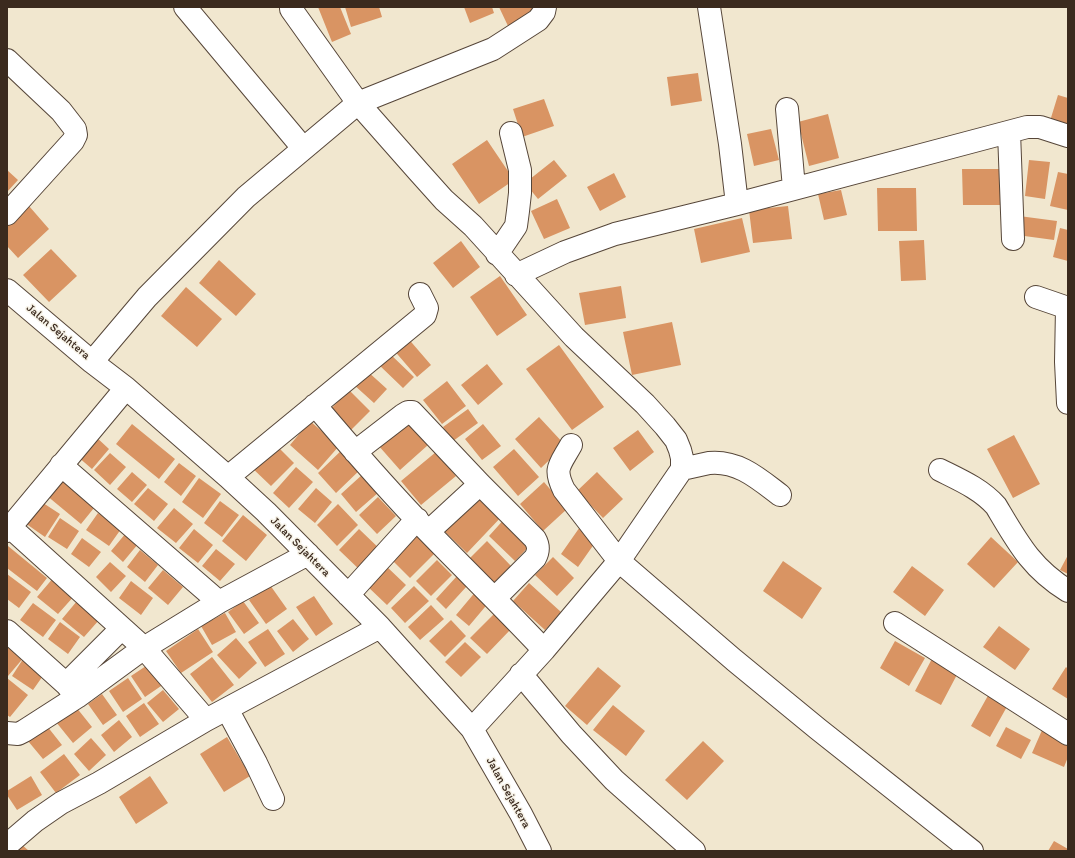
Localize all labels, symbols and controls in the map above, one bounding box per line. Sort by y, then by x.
street label: Jalan Sejahtera [23,301,93,363]
street label: Jalan Sejahtera [267,514,333,580]
street label: Jalan Sejahtera [483,755,533,831]

